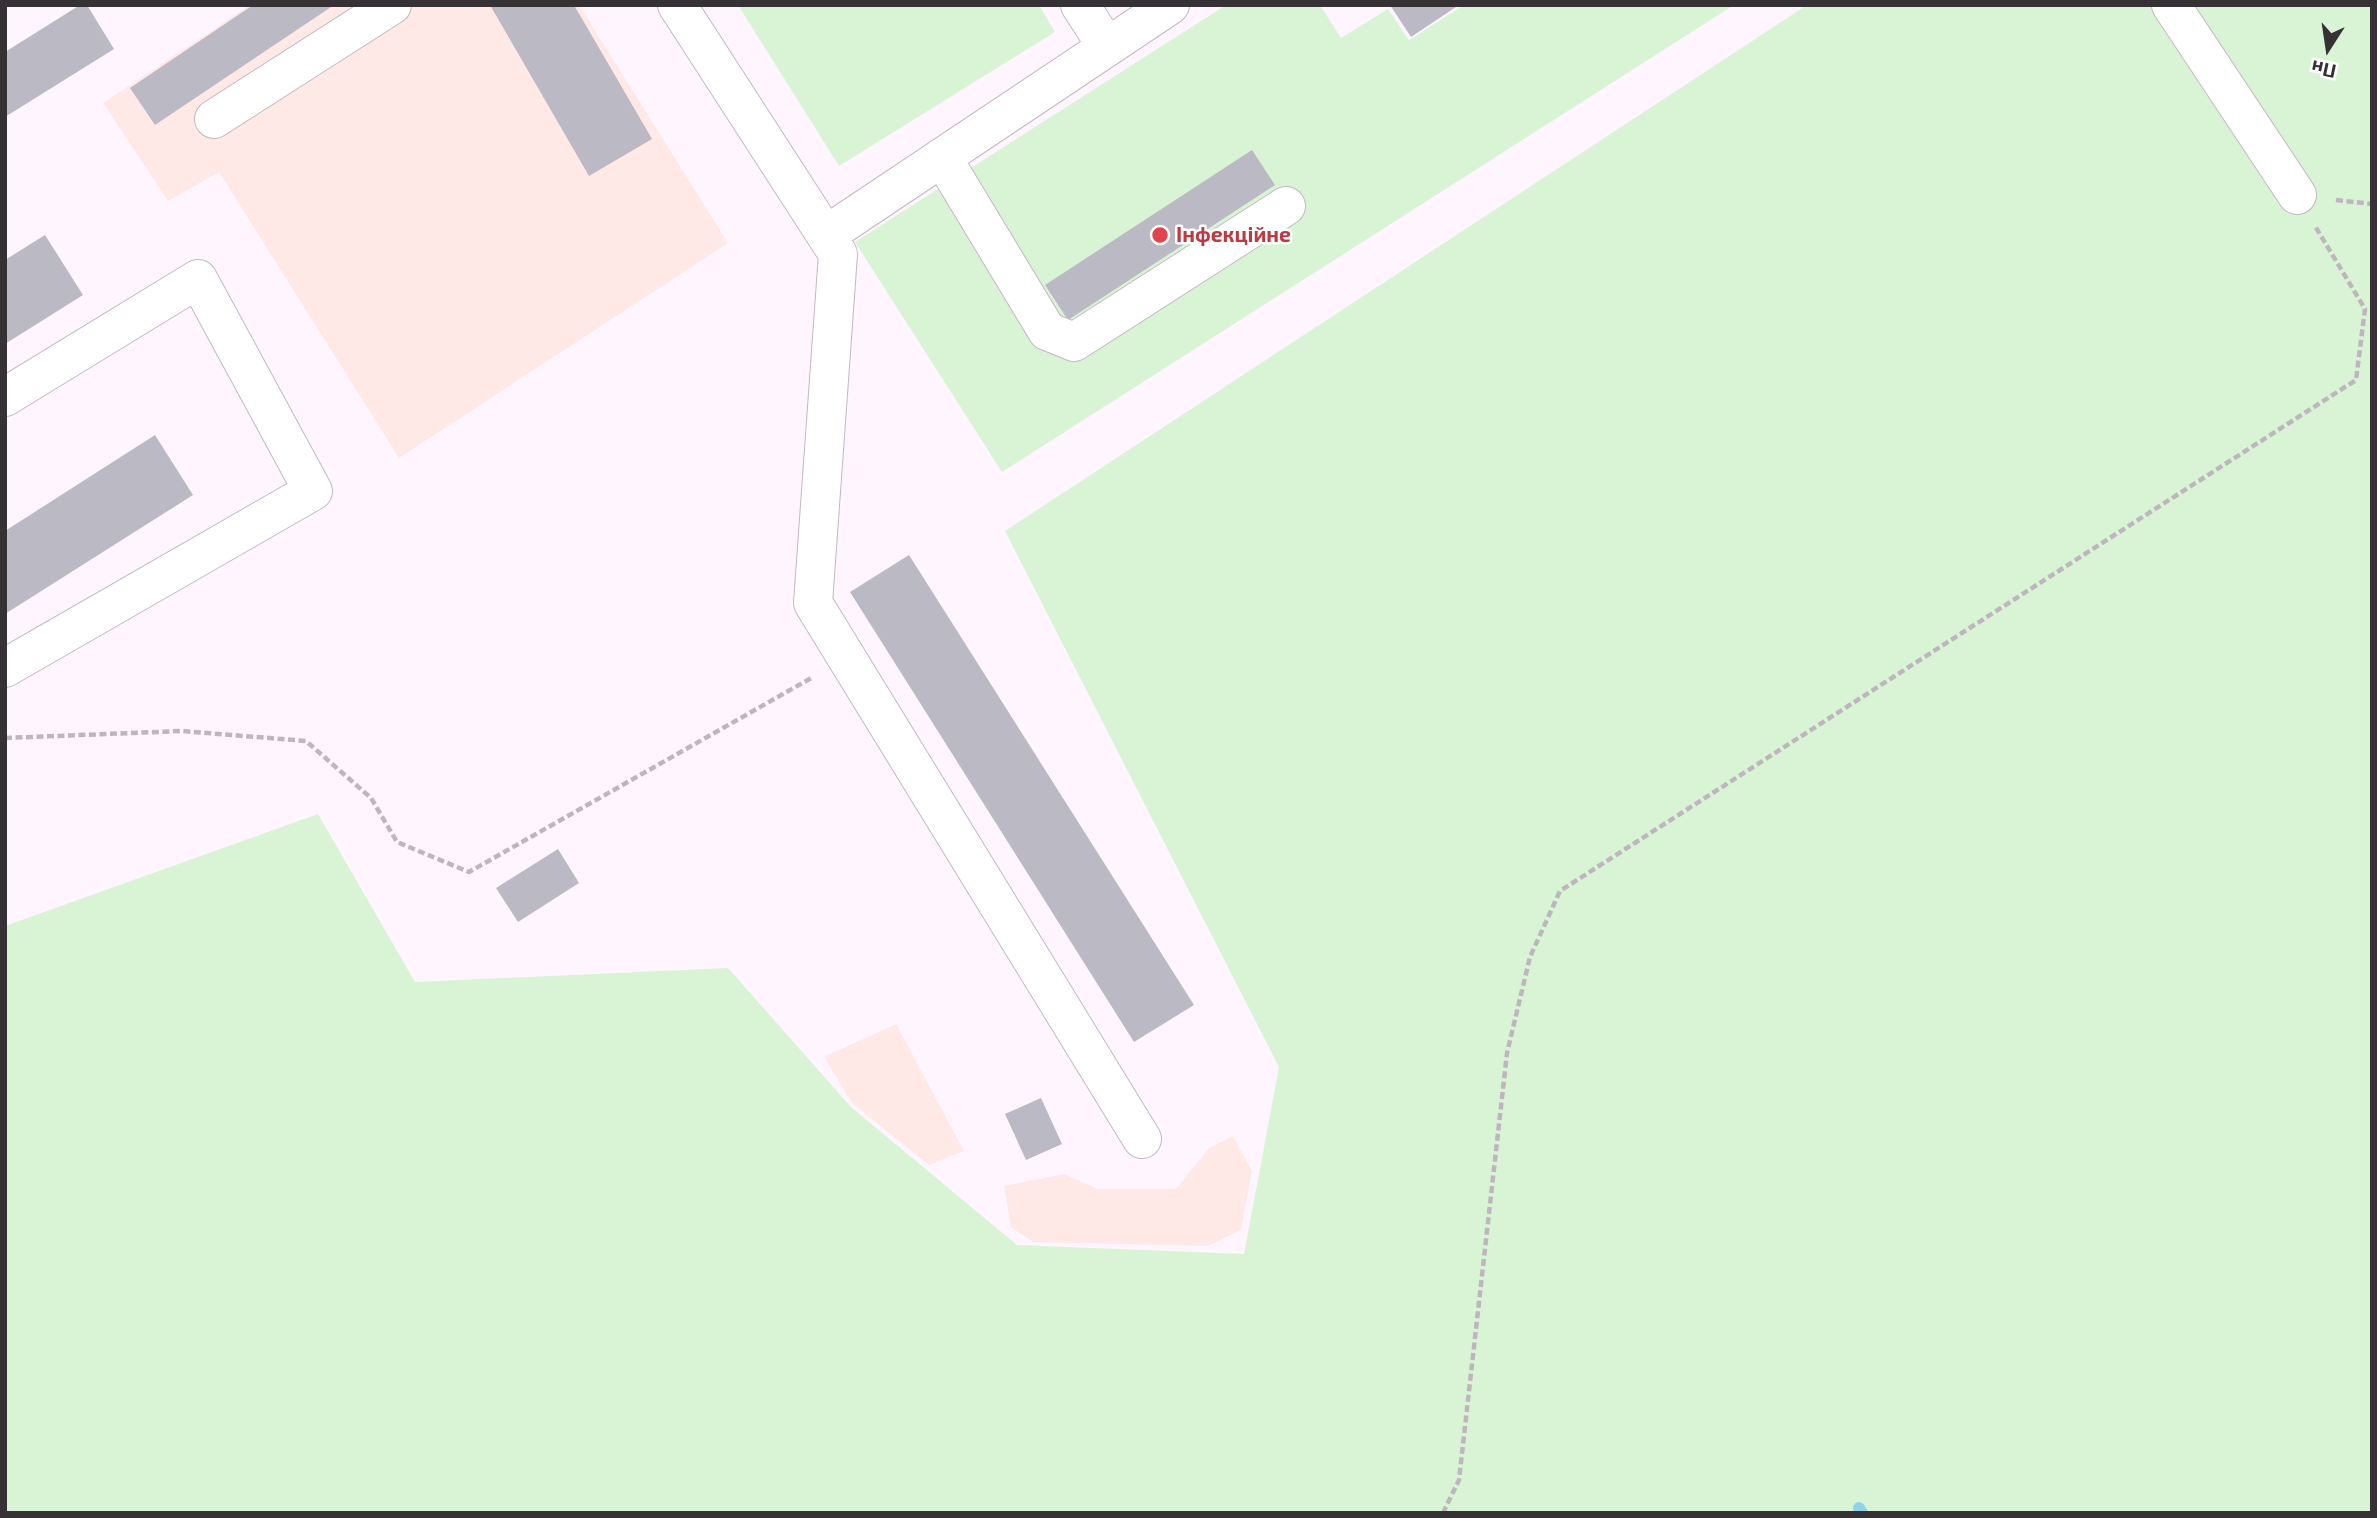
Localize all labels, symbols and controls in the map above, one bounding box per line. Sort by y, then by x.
north arrow [2293,14,2363,84]
text: Пн [2309,56,2338,84]
place label: Інфекційне [1176,222,1291,248]
marker: Інфекційне [1150,225,1170,245]

